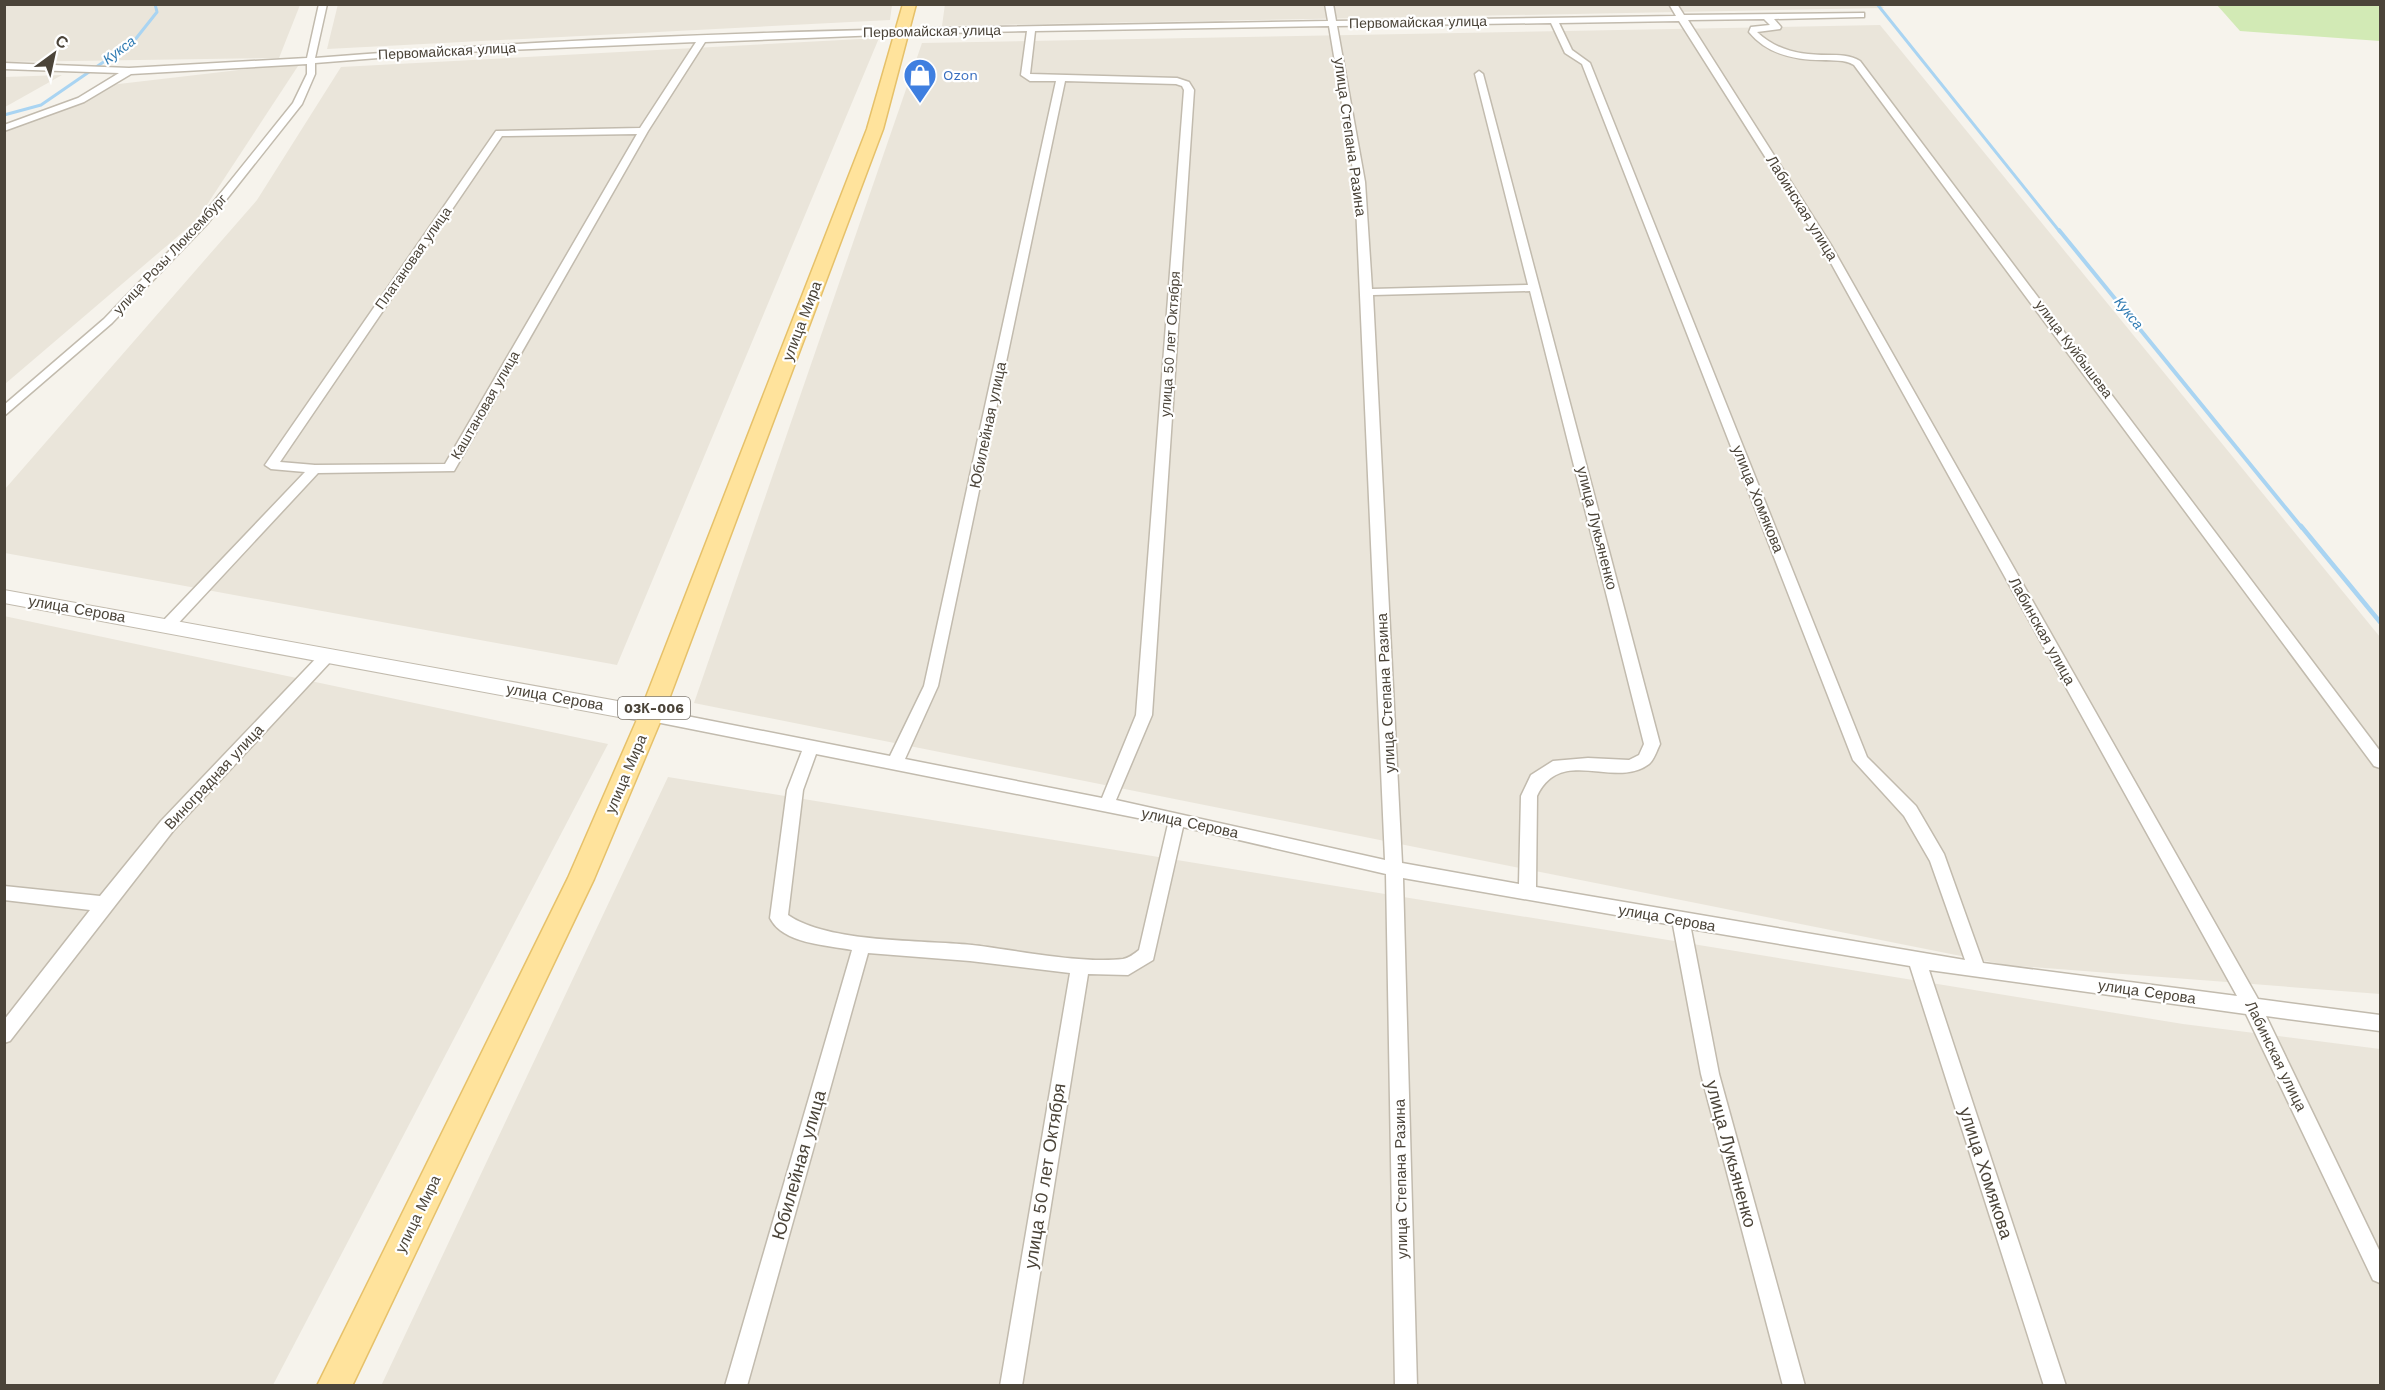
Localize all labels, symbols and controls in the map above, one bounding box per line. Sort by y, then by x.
street label: Первомайская улица [1349,13,1487,31]
street label: Первомайская улица [863,22,1001,40]
north arrow [24,24,84,84]
text: С [52,31,72,53]
water label: Кукса [100,33,138,67]
street label: Первомайская улица [378,39,517,63]
shop icon: Ozon [902,57,938,104]
street label: улица Степана Разина [1330,57,1370,218]
place label: Ozon [943,67,978,83]
street label: Лабинская улица [1762,152,1842,264]
street label: улица Розы Люксембург [110,191,230,317]
street label: Платановая улица [372,204,454,312]
street label: улица 50 лет Октября [1157,271,1183,417]
street label: улица Мира [779,278,826,363]
water label: Кукса [2111,294,2147,332]
street label: улица Куйбышева [2032,297,2116,401]
street label: Каштановая улица [447,348,523,462]
street label: Юбилейная улица [966,360,1010,490]
street label: улица Хомякова [1728,443,1788,556]
street label: улица Лукьяненко [1573,465,1621,591]
street label: Лабинская улица [2005,574,2079,689]
street label: улица Серова [27,592,128,627]
street label: улица Степана Разина [1373,612,1399,773]
street label: улица Серова [505,680,606,715]
road number: 03К-006 [618,697,690,719]
street label: Виноградная улица [161,720,268,833]
street label: улица Мира [601,731,651,816]
street label: улица Серова [1140,804,1241,842]
street label: улица Серова [1617,901,1718,936]
street label: улица Серова [2097,976,2198,1008]
street label: Лабинская улица [2241,998,2311,1115]
street label: улица Лукьяненко [1702,1078,1761,1230]
street label: улица 50 лет Октября [1019,1082,1070,1270]
street label: Юбилейная улица [767,1087,830,1242]
street label: улица Степана Разина [1391,1098,1411,1259]
street label: улица Хомякова [1955,1104,2018,1242]
street label: улица Мира [392,1172,445,1256]

